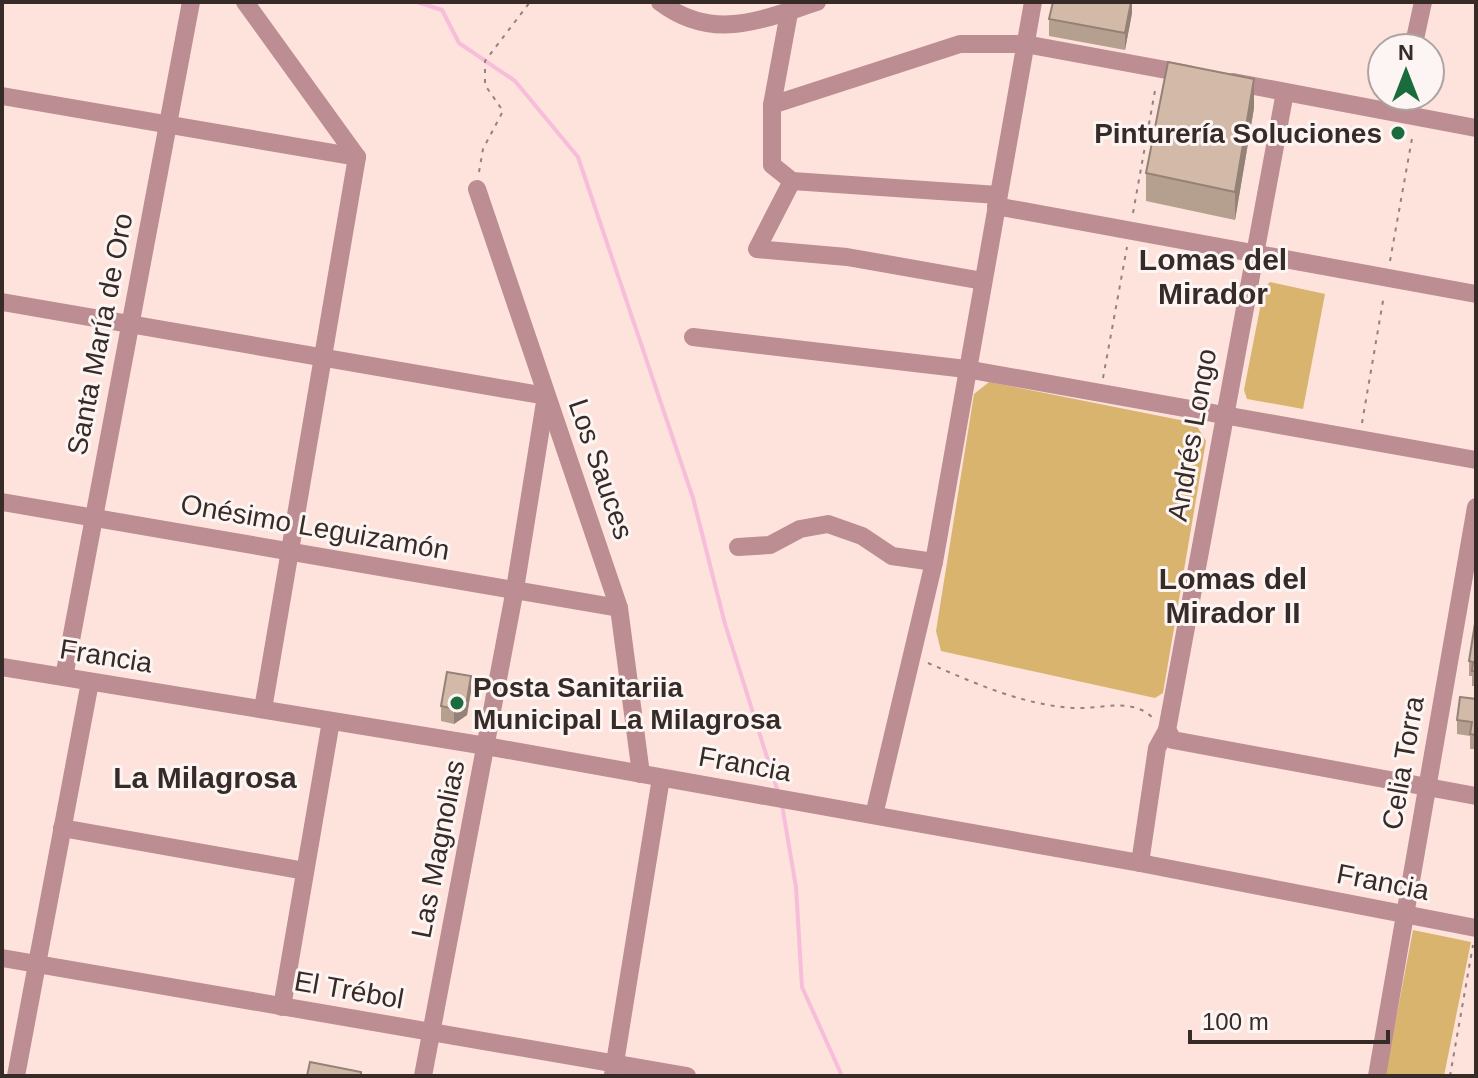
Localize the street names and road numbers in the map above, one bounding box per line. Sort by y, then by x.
street label: Santa María de Oro [61,210,139,458]
street label: Andrés Longo [1162,346,1222,524]
street label: Los Sauces [563,395,639,543]
street label: Onésimo Leguizamón [178,488,452,566]
street label: Francia [57,633,155,679]
street label: Celia Torra [1376,693,1430,832]
street label: Francia [696,741,794,787]
street label: Las Magnolias [406,757,470,941]
street label: Francia [1334,858,1432,906]
street label: El Trébol [292,965,406,1015]

